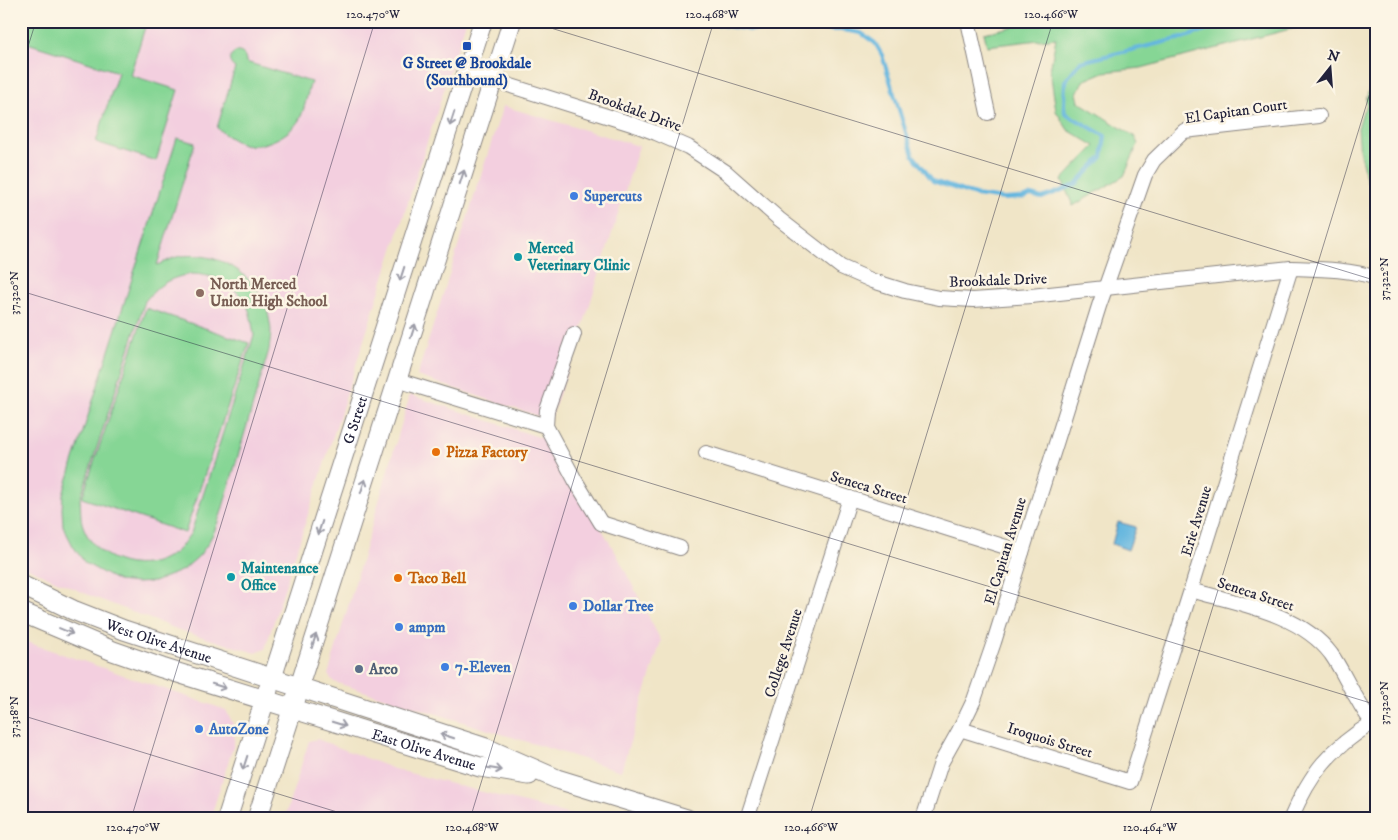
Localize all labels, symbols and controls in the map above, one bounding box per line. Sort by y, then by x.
text: 120.470°W [346,7,401,22]
text: 120.468°W [685,7,740,22]
text: 120.466°W [1024,7,1079,22]
marker: G Street @ Brookdale (Southbound) [461,40,473,52]
north arrow [1306,42,1356,92]
text: N [1325,46,1342,67]
place label: G Street @ Brookdale (Southbound) [403,54,532,90]
street label: Brookdale Drive [586,85,684,136]
street label: El Capitan Court [1184,95,1289,128]
one-way arrow [446,111,456,127]
one-way arrow [458,169,468,185]
place label: Supercuts [584,187,642,206]
marker: Supercuts [568,190,580,202]
place label: Merced Veterinary Clinic [527,239,631,275]
marker: Merced Veterinary Clinic [512,251,524,263]
text: 37.322°N [1377,257,1392,301]
one-way arrow [397,265,406,281]
street label: Brookdale Drive [949,269,1047,292]
text: 37.320°N [7,271,22,315]
place label: North Merced Union High School [210,275,328,311]
marker: North Merced Union High School [194,287,206,299]
one-way arrow [409,324,418,340]
street label: G Street [339,394,372,446]
place label: Pizza Factory [446,443,528,462]
marker: Pizza Factory [430,446,442,458]
street label: Seneca Street [828,467,910,508]
one-way arrow [359,479,369,495]
street label: Erie Avenue [1177,484,1216,559]
street label: El Capitan Avenue [980,495,1031,607]
one-way arrow [315,520,324,536]
place label: Maintenance Office [241,559,319,595]
place label: Taco Bell [407,569,467,588]
marker: Maintenance Office [225,571,237,583]
marker: Taco Bell [392,572,404,584]
street label: Seneca Street [1215,573,1297,616]
place label: Dollar Tree [583,597,654,616]
marker: Dollar Tree [567,600,579,612]
street label: College Avenue [760,606,807,700]
street label: West Olive Avenue [102,614,214,668]
place label: ampm [409,618,446,637]
marker: ampm [393,621,405,633]
one-way arrow [58,627,73,637]
one-way arrow [310,634,319,649]
place label: 7-Eleven [455,658,511,677]
place label: Arco [368,660,399,679]
marker: 7-Eleven [439,661,451,673]
marker: Arco [353,663,365,675]
text: 37.320°N [1377,681,1392,725]
one-way arrow [211,682,226,691]
text: 37.318°N [7,696,22,738]
street label: Iroquois Street [1005,718,1095,763]
one-way arrow [331,719,347,729]
place label: AutoZone [208,720,269,739]
marker: AutoZone [193,723,205,735]
street label: East Olive Avenue [369,725,478,775]
one-way arrow [439,730,455,740]
one-way arrow [239,755,249,771]
one-way arrow [487,764,503,774]
text: 120.470°W [106,820,161,835]
text: 120.468°W [445,820,500,835]
text: 120.466°W [784,820,839,835]
text: 120.464°W [1123,820,1178,835]

